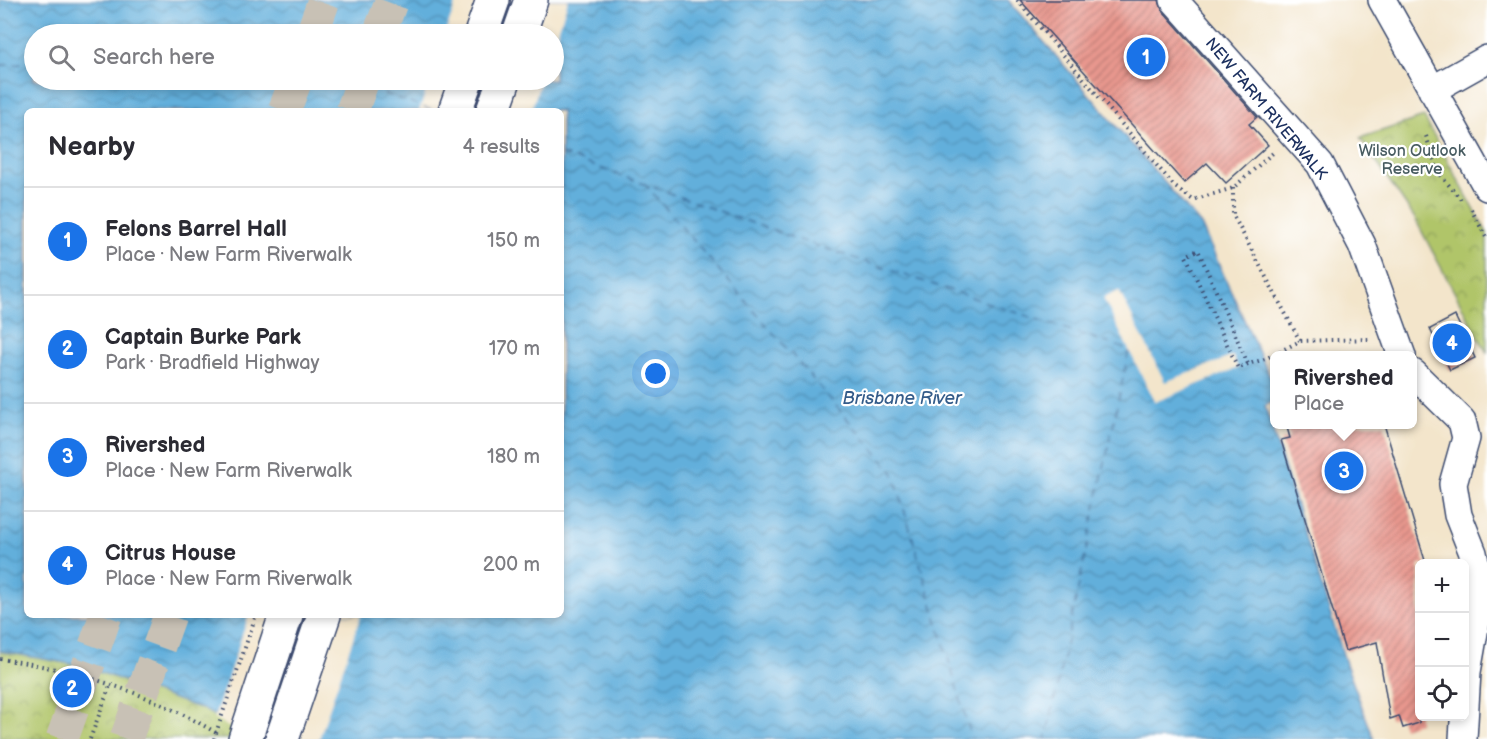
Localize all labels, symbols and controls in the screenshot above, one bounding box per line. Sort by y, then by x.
search box [24,24,564,90]
pin: 1 [1126,34,1166,80]
street label: NEW FARM RIVERWALK [1201,34,1331,184]
icon: search [45,41,78,74]
text: Search here [93,44,215,71]
text: Nearby [48,132,135,163]
text: 4 results [462,135,540,159]
park label: Wilson Outlook Reserve [1359,142,1466,179]
text: Felons Barrel Hall [105,216,287,243]
text: 1 [63,229,72,253]
text: 150 m [487,229,540,253]
text: Place · New Farm Riverwalk [105,243,352,267]
pin: 4 [1432,320,1472,366]
text: Captain Burke Park [105,324,301,351]
text: 2 [62,337,73,361]
text: 170 m [489,337,540,361]
text: Park · Bradfield Highway [105,351,320,375]
popup [1270,351,1417,429]
your location [641,359,670,388]
text: Rivershed [1293,365,1394,392]
water label: Brisbane River [842,388,963,409]
text: Place [1293,392,1344,416]
text: Rivershed [105,432,205,459]
text: 3 [62,445,73,469]
text: 180 m [487,445,540,469]
pin: 3 [1324,448,1364,494]
text: Place · New Farm Riverwalk [105,459,352,483]
text: Citrus House [105,540,236,567]
text: 4 [62,553,73,577]
text: 200 m [483,553,540,577]
map controls [1415,559,1469,721]
button: + [1415,559,1469,613]
text: Place · New Farm Riverwalk [105,567,352,591]
button: − [1415,613,1469,667]
pin: 2 [52,666,92,710]
button: locate [1415,667,1469,721]

